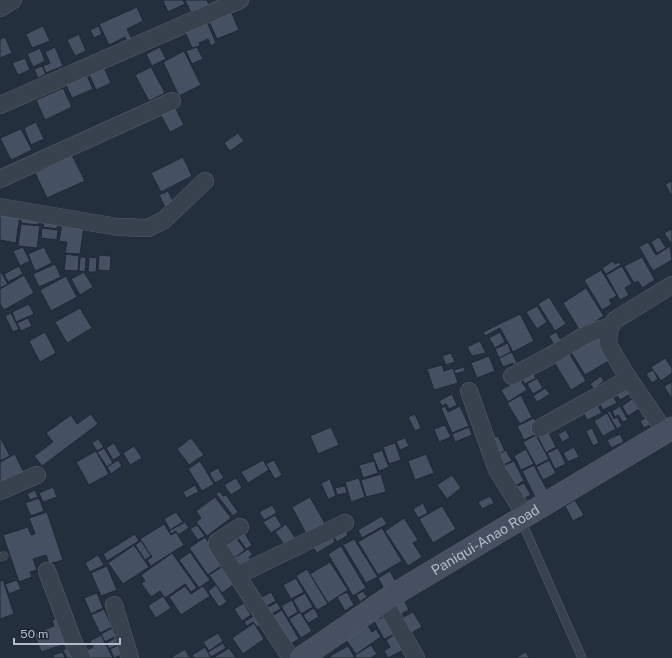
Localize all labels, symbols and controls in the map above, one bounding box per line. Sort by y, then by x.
street label: Paniqui-Anao Road [428,501,542,578]
scale bar [14,620,120,646]
text: 50 m [20,627,48,641]

